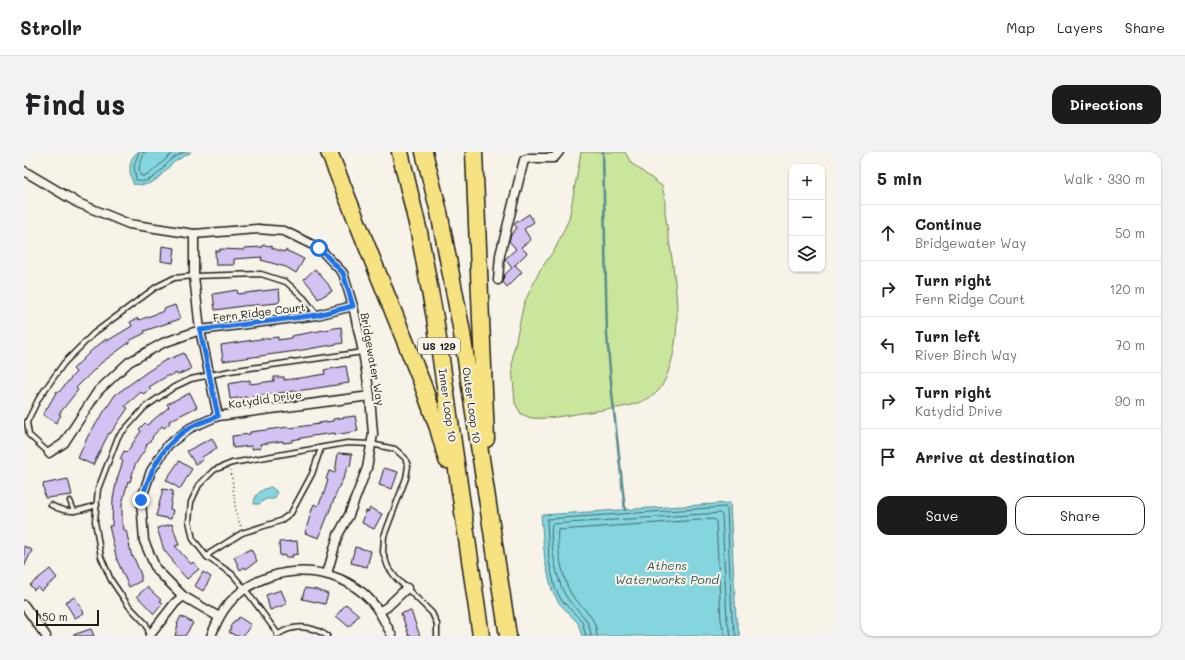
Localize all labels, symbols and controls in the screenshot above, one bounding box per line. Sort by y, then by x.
text: Strollr [20,15,82,40]
text: Map [1006,18,1035,37]
text: Layers [1057,18,1103,37]
text: Share [1125,18,1165,37]
button: Directions [1052,85,1161,124]
text: Find us [24,86,125,122]
map controls [789,164,825,272]
button: + [789,164,825,200]
text: 5 min [877,167,922,189]
text: Walk · 330 m [1064,170,1145,187]
button: − [789,200,825,236]
text: Continue [915,214,982,234]
icon: ahead [877,222,899,244]
text: 50 m [1115,224,1145,241]
text: Bridgewater Way [915,234,1026,251]
button: layers [789,236,825,272]
route start [310,239,328,257]
text: Turn right [915,270,992,290]
icon: right [877,278,899,300]
text: 120 m [1109,280,1145,297]
text: Fern Ridge Court [915,290,1025,307]
street label: Fern Ridge Court [212,299,306,325]
street label: Bridgewater Way [357,311,389,407]
text: Turn left [915,326,980,346]
icon: left [877,334,899,356]
text: 70 m [1115,336,1145,353]
road number: US 129 [418,338,460,354]
text: River Birch Way [915,346,1017,363]
street label: Outer Loop 10 [459,366,485,444]
street label: Inner Loop 10 [435,367,461,443]
text: Turn right [915,382,992,402]
street label: Katydid Drive [227,386,303,412]
icon: right [877,390,899,412]
text: 90 m [1115,392,1145,409]
text: Katydid Drive [915,402,1002,419]
icon: arrive [877,446,899,468]
text: Arrive at destination [915,447,1075,467]
route end [132,491,150,509]
button: Save [877,496,1007,535]
button: Share [1015,496,1145,535]
water label: Athens Waterworks Pond [615,557,720,587]
scale bar [36,608,99,627]
text: 50 m [42,609,68,624]

